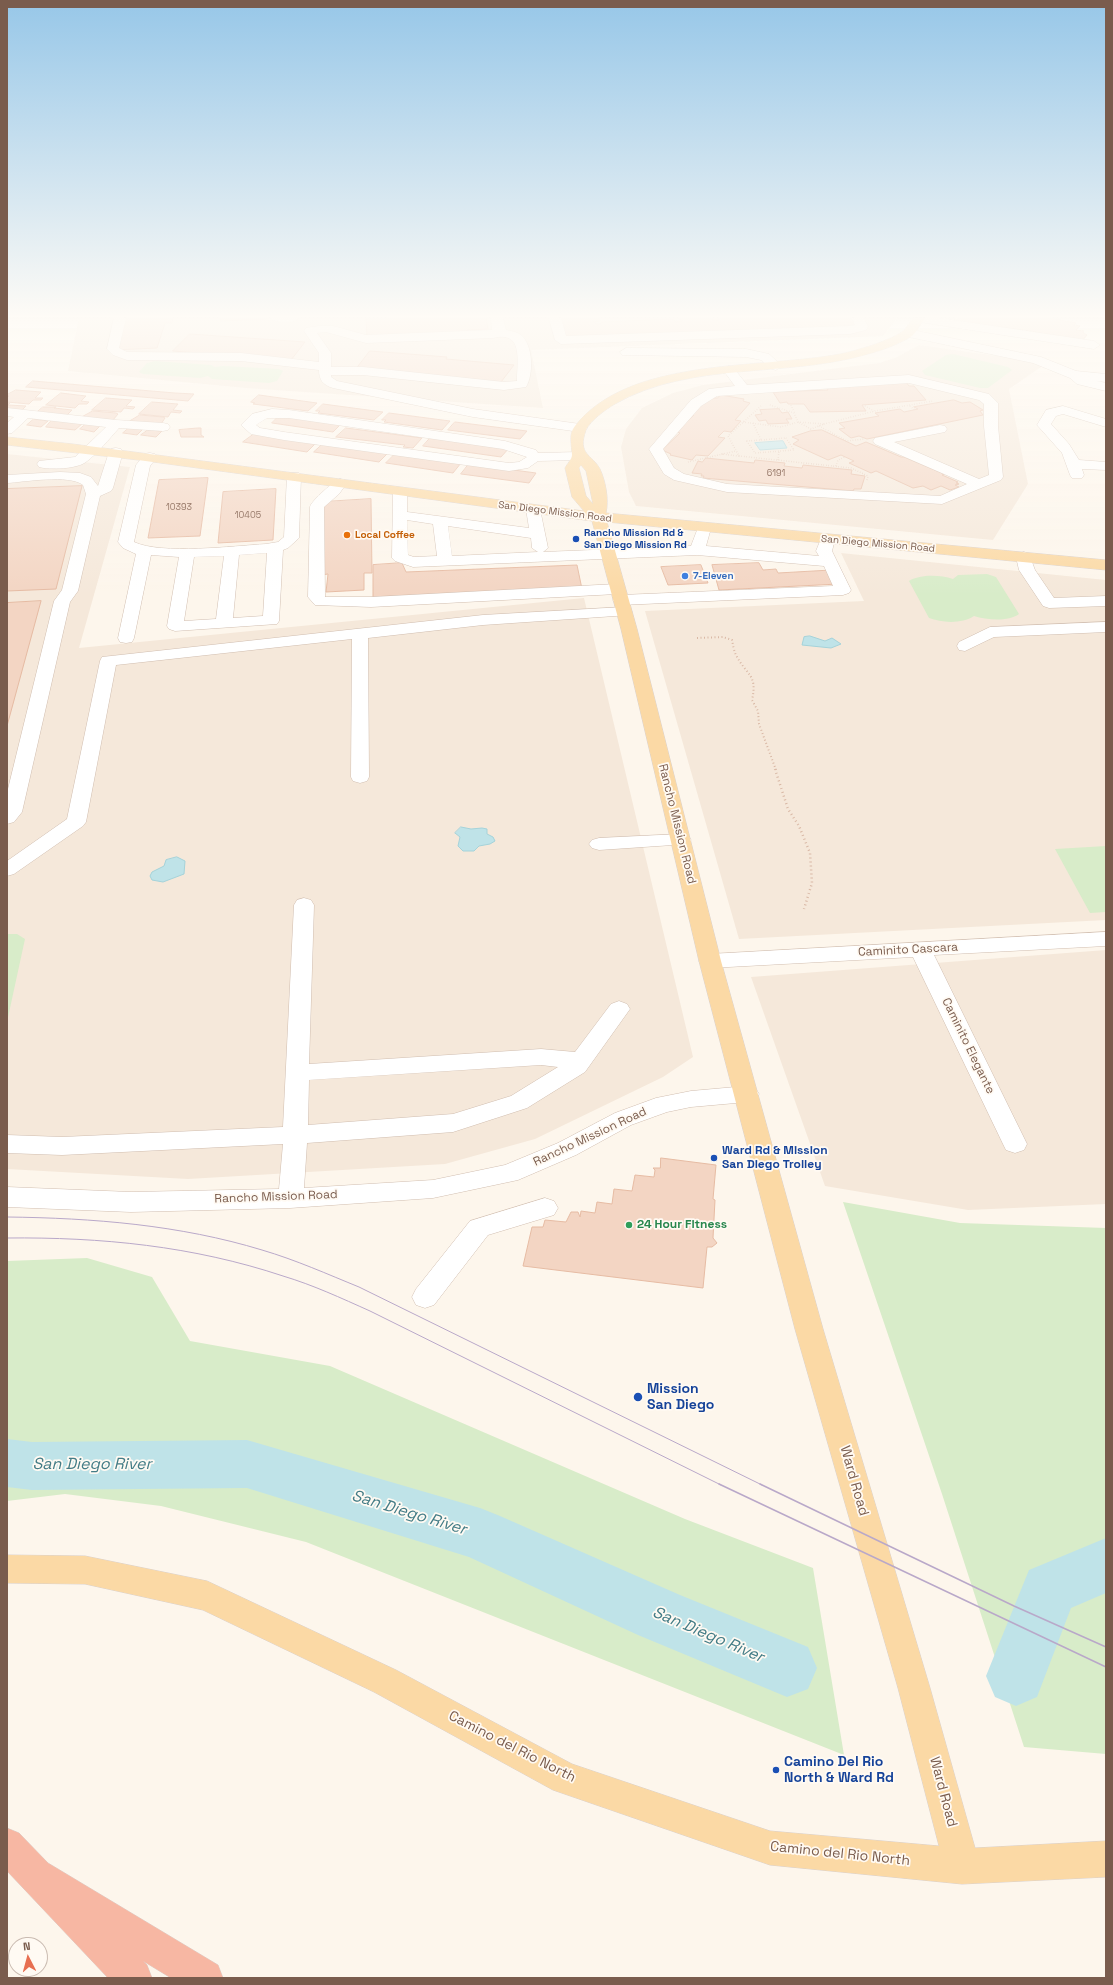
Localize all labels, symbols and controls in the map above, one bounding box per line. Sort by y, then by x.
house number: 6191 [767,469,785,479]
street label: San Diego Mission Road [498,499,612,525]
house number: 10393 [166,503,192,513]
house number: 10405 [235,511,261,521]
place label: Rancho Mission Rd & San Diego Mission Rd [584,527,687,550]
place label: Local Coffee [355,529,415,541]
marker: Local Coffee [342,530,352,540]
street label: San Diego Mission Road [821,533,935,555]
marker: Rancho Mission Rd & San Diego Mission Rd [571,534,581,544]
place label: 7-Eleven [693,570,734,582]
marker: 7-Eleven [680,571,690,581]
street label: Rancho Mission Road [655,763,699,885]
street label: Caminito Cascara [858,940,958,960]
street label: Caminito Elegante [939,996,997,1096]
street label: Rancho Mission Road [531,1104,649,1170]
place label: Ward Rd & Mission San Diego Trolley [722,1144,828,1172]
marker: Ward Rd & Mission San Diego Trolley [709,1153,719,1163]
street label: Rancho Mission Road [214,1188,338,1206]
place label: 24 Hour Fitness [637,1218,727,1232]
marker: 24 Hour Fitness [624,1220,634,1230]
place label: Mission San Diego [647,1381,714,1414]
marker: Mission San Diego [632,1391,644,1403]
street label: Ward Road [836,1444,872,1518]
water label: San Diego River [32,1455,152,1475]
water label: San Diego River [349,1486,469,1540]
water label: San Diego River [649,1603,767,1667]
street label: Camino del Rio North [446,1708,578,1786]
place label: Camino Del Rio North & Ward Rd [784,1754,894,1786]
street label: Ward Road [926,1755,960,1829]
marker: Camino Del Rio North & Ward Rd [771,1765,781,1775]
street label: Camino del Rio North [769,1838,911,1870]
north arrow [8,1937,48,1977]
text: N [22,1939,31,1953]

